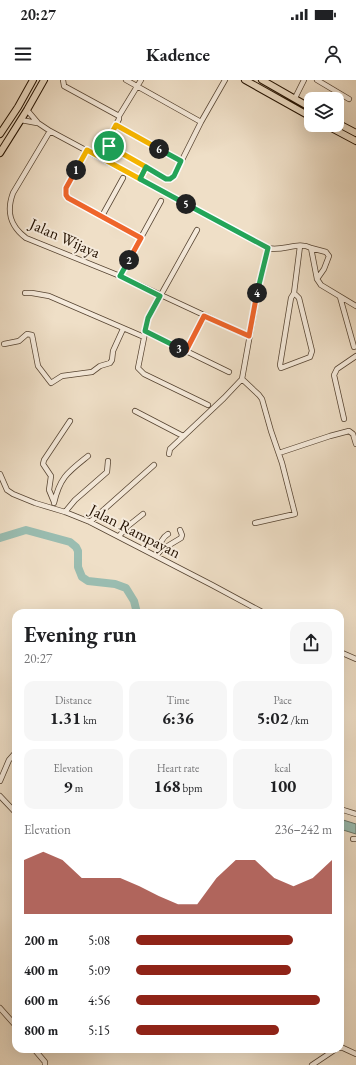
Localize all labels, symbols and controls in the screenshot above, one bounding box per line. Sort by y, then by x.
text: 20:27 [20,5,56,24]
icon: menu [12,43,34,65]
text: Kadence [146,43,210,66]
icon: person [322,43,344,65]
map controls [304,92,344,132]
button: layers [304,92,344,132]
pin [92,129,126,163]
icon: arrive [98,135,120,157]
pin: 6 [149,139,169,159]
text: 6 [156,142,162,156]
pin: 1 [66,160,86,180]
text: 1 [73,163,79,177]
pin: 5 [176,194,196,214]
text: 5 [183,197,189,211]
street label: Jalan Wijaya [25,212,104,263]
pin: 2 [119,250,139,270]
text: 2 [126,253,132,267]
pin: 4 [247,283,267,303]
text: 4 [254,286,260,300]
pin: 3 [169,338,189,358]
text: 3 [176,341,182,355]
street label: Jalan Rampayan [84,498,185,563]
text: Evening run [24,620,137,649]
button: share [290,622,332,664]
text: 20:27 [24,650,52,667]
text: Distance [55,693,92,707]
text: Time [167,693,189,707]
text: Pace [273,693,292,707]
text: 1.31 [50,707,81,729]
text: 6:36 [162,707,194,729]
text: 5:02 [257,707,288,729]
text: km [81,713,97,727]
text: /km [288,713,309,727]
text: Elevation [54,761,93,775]
text: Heart rate [157,761,199,775]
text: kcal [274,761,291,775]
text: 9 [63,775,72,797]
text: 168 [153,775,180,797]
text: 100 [269,775,296,797]
text: m [72,781,83,795]
text: bpm [180,781,203,795]
text: Elevation [24,821,71,838]
text: 236–242 m [275,821,332,838]
text: 200 m [24,932,58,949]
text: 5:08 [88,932,110,949]
text: 400 m [24,962,58,979]
text: 5:09 [88,962,110,979]
text: 600 m [24,992,58,1009]
text: 4:56 [88,992,110,1009]
text: 800 m [24,1022,58,1039]
text: 5:15 [88,1022,110,1039]

